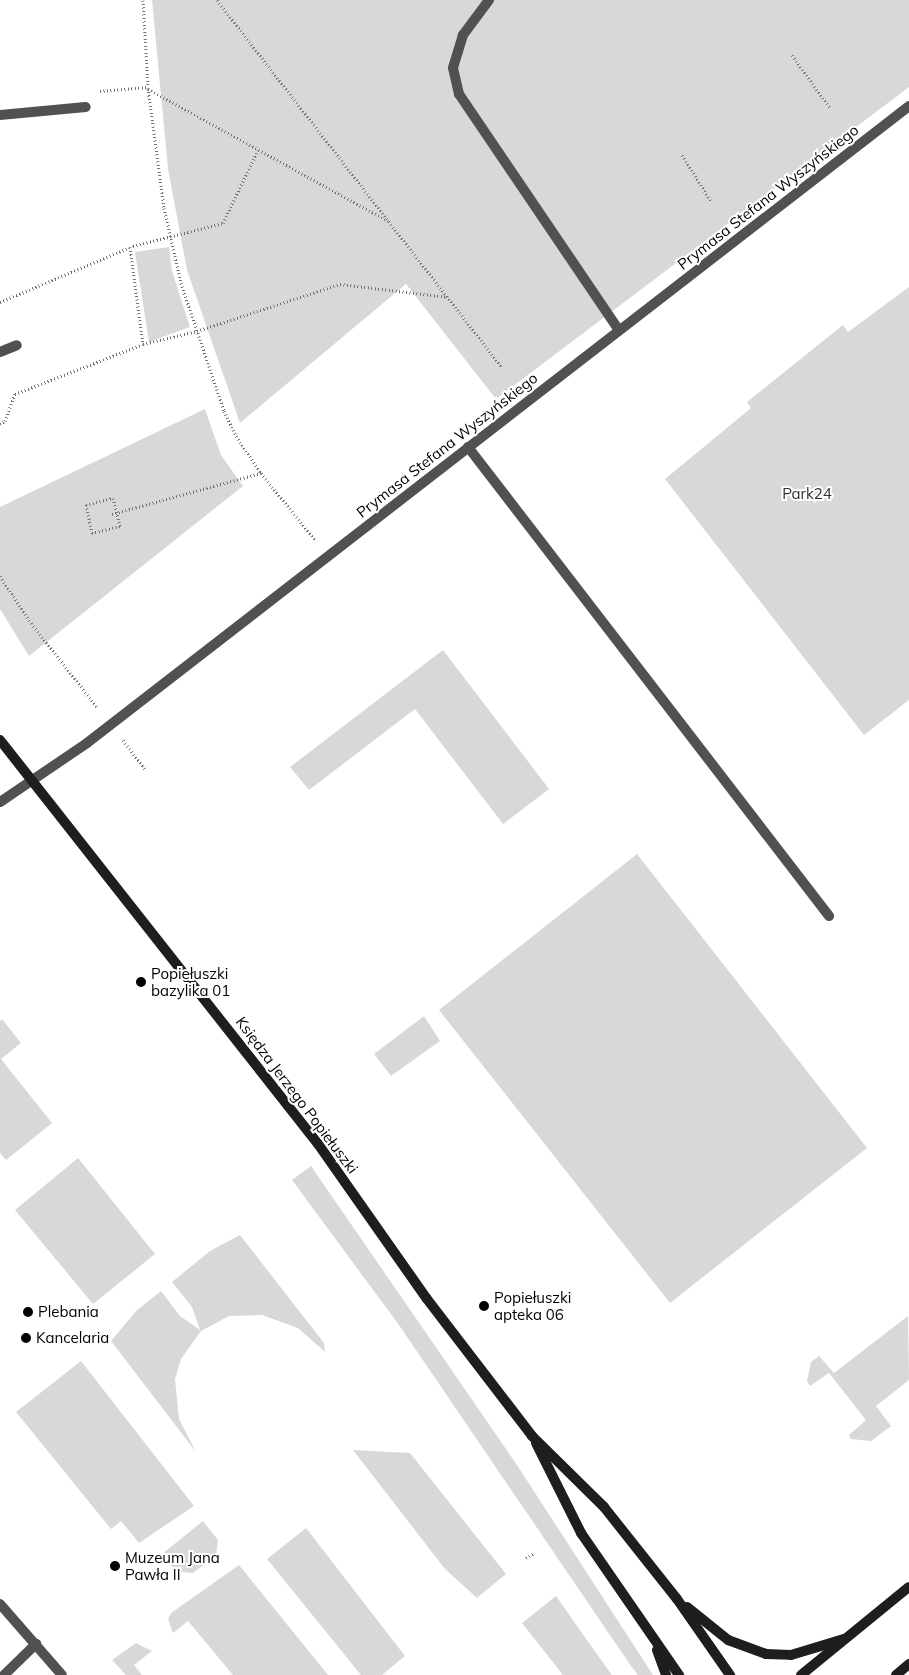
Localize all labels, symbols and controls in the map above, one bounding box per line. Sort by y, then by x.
street label: Prymasa Stefana Wyszyńskiego [674,121,862,273]
street label: Prymasa Stefana Wyszyńskiego [353,369,541,521]
park label: Park24 [782,485,832,503]
place label: Popiełuszki bazylika 01 [151,964,230,999]
marker: Popiełuszki bazylika 01 [135,976,147,988]
street label: Księdza Jerzego Popiełuszki [232,1013,362,1177]
place label: Popiełuszki apteka 06 [494,1288,571,1323]
marker: Popiełuszki apteka 06 [478,1300,490,1312]
place label: Plebania [38,1303,99,1321]
marker: Plebania [22,1306,34,1318]
place label: Kancelaria [36,1329,109,1347]
marker: Kancelaria [20,1332,32,1344]
place label: Muzeum Jana Pawła II [125,1548,220,1583]
marker: Muzeum Jana Pawła II [109,1560,121,1572]

